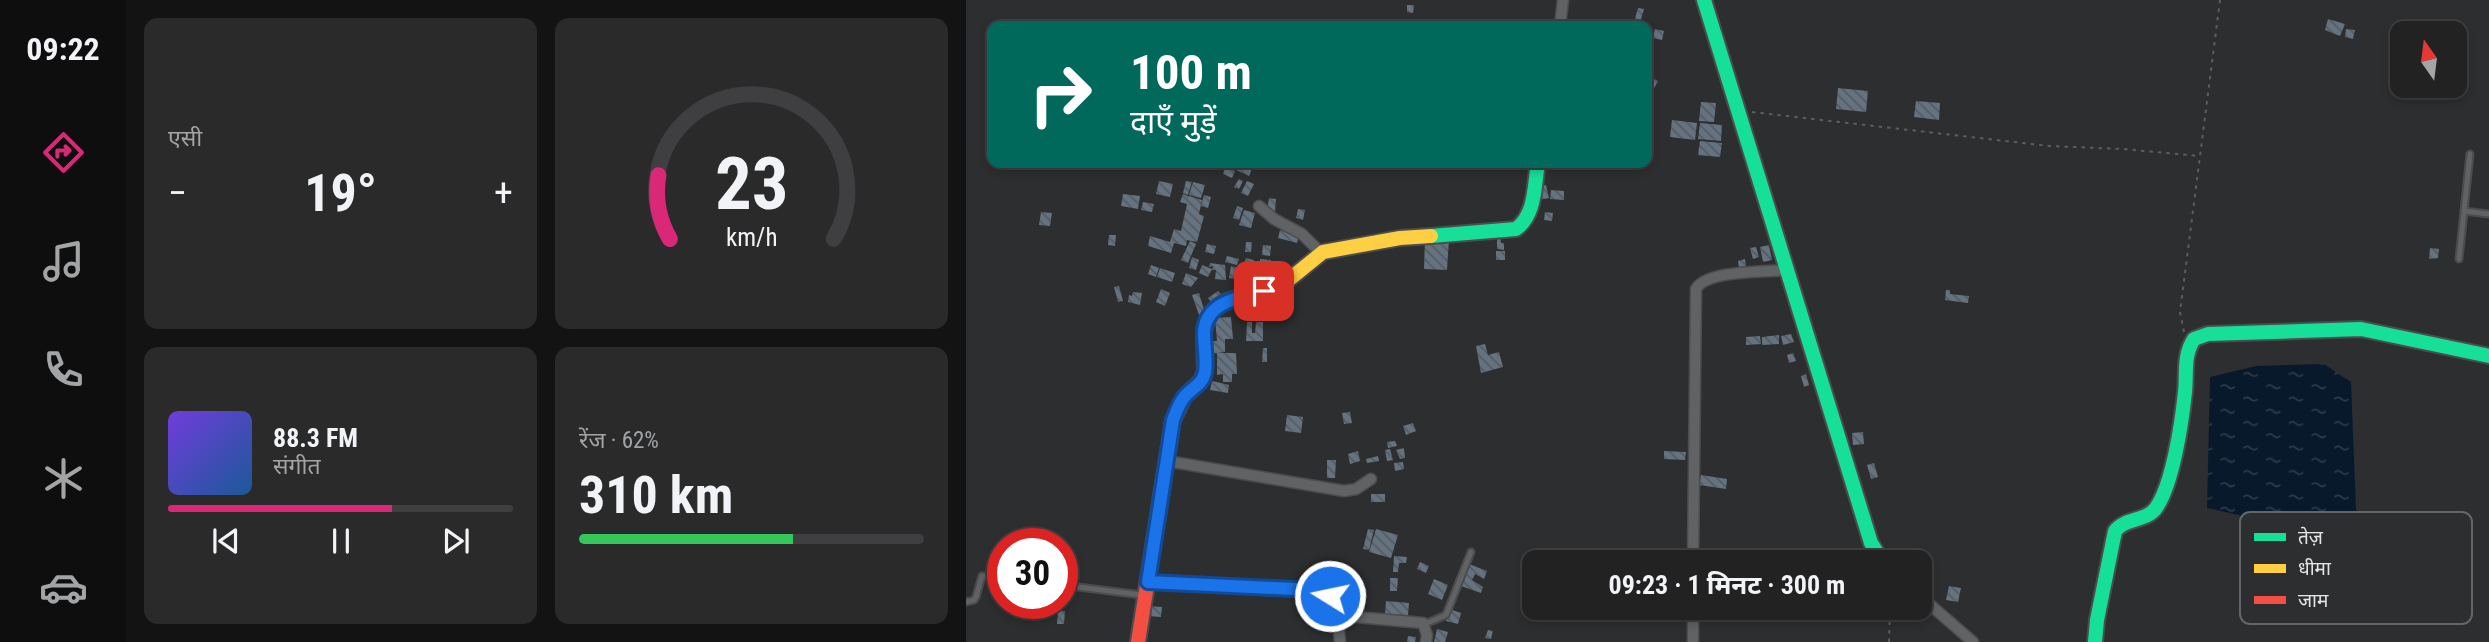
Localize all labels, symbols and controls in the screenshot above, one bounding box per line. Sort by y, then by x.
north arrow [2390,21,2468,98]
map controls [2390,21,2467,98]
text: 09:22 [26,30,100,68]
text: 100 m [1130,44,1252,101]
icon: right [1015,49,1106,140]
text: दाएँ मुड़ें [1130,103,1217,141]
text: एसी [168,125,202,152]
icon: directions [39,128,88,177]
text: 23 [715,142,788,228]
text: 19° [304,163,377,224]
text: − [168,171,187,215]
text: + [494,171,513,215]
text: km/h [726,223,777,252]
icon: music [39,237,88,286]
pin [1234,261,1294,321]
icon: arrive [1245,272,1283,310]
icon: phone [39,345,88,394]
text: 88.3 FM [273,423,358,453]
text: रेंज · 62% [579,427,659,454]
text: संगीत [273,453,321,480]
icon: climate [39,454,88,503]
text: 310 km [579,465,733,526]
legend [2240,512,2472,624]
icon: previous [207,522,245,560]
icon: pause [322,522,360,560]
icon: next [437,522,475,560]
text: तेज़ [2298,526,2324,549]
speed limit sign: 30 [987,528,1078,619]
text: धीमा [2298,557,2332,580]
position arrow [1293,559,1367,633]
icon: car [39,563,88,612]
text: 09:23 · 1 मिनट · 300 m [1609,570,1845,600]
text: जाम [2298,589,2329,612]

